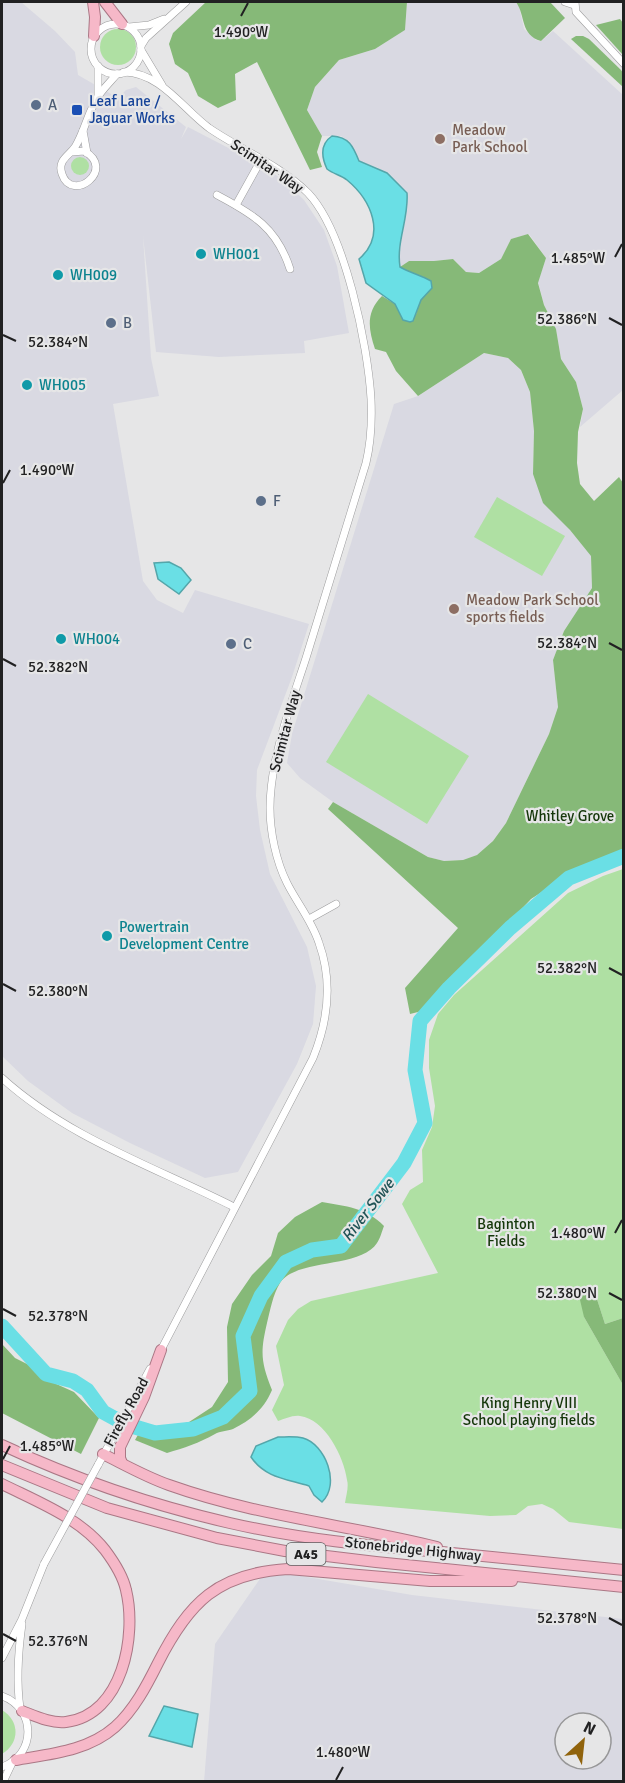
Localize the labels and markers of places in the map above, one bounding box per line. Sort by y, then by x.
place label: Leaf Lane / Jaguar Works [89,92,175,127]
place label: A [48,96,57,114]
marker: A [29,98,43,112]
marker: Leaf Lane / Jaguar Works [70,103,84,117]
place label: Meadow Park School [452,121,528,156]
marker: Meadow Park School [433,132,447,146]
place label: WH001 [213,245,260,263]
marker: WH001 [194,247,208,261]
place label: WH009 [70,266,117,284]
marker: WH009 [51,268,65,282]
place label: B [123,314,132,332]
marker: B [104,316,118,330]
place label: WH005 [39,376,86,394]
marker: WH005 [20,378,34,392]
place label: F [273,492,281,510]
marker: F [254,494,268,508]
place label: Meadow Park School sports fields [466,591,599,626]
marker: Meadow Park School sports fields [447,602,461,616]
place label: WH004 [73,630,120,648]
marker: WH004 [54,632,68,646]
place label: C [243,635,252,653]
marker: C [224,637,238,651]
place label: Powertrain Development Centre [119,918,249,953]
marker: Powertrain Development Centre [100,929,114,943]

